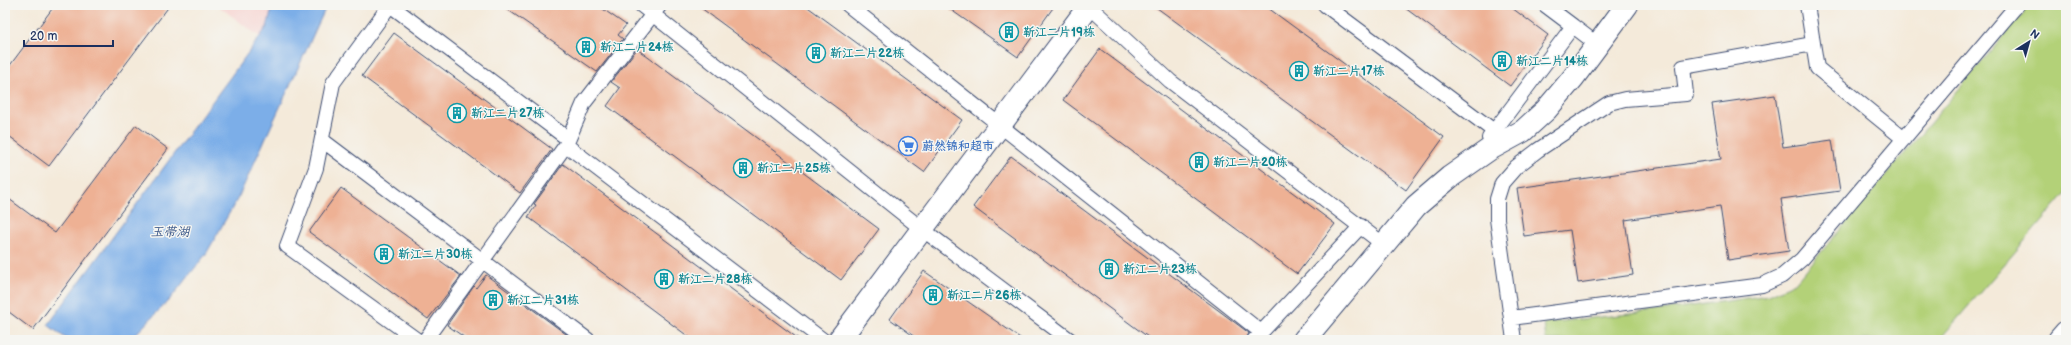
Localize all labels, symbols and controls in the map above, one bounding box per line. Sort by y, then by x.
building icon: 靳江二片19栋 [998,21,1020,43]
scale bar [24,22,113,48]
north arrow [2009,22,2049,62]
place label: 靳江二片19栋 [1023,25,1095,40]
text: N [2028,27,2042,42]
text: 20 m [30,29,57,44]
building icon: 靳江二片24栋 [575,36,597,58]
place label: 靳江二片24栋 [600,40,674,55]
building icon: 靳江二片22栋 [805,42,827,64]
place label: 靳江二片22栋 [830,46,904,61]
building icon: 靳江二片14栋 [1491,50,1513,72]
place label: 靳江二片14栋 [1516,54,1588,69]
building icon: 靳江二片17栋 [1288,60,1310,82]
place label: 靳江二片17栋 [1313,64,1385,79]
building icon: 靳江二片27栋 [446,102,468,124]
place label: 靳江二片27栋 [471,106,545,121]
supermarket icon: 蔚然锦和超市 [897,135,919,157]
place label: 蔚然锦和超市 [922,139,994,154]
building icon: 靳江二片20栋 [1188,151,1210,173]
place label: 靳江二片20栋 [1213,155,1287,170]
building icon: 靳江二片25栋 [732,157,754,179]
place label: 靳江二片25栋 [757,161,831,176]
water label: 玉带湖 [150,224,191,240]
building icon: 靳江二片30栋 [373,243,395,265]
place label: 靳江二片30栋 [398,247,473,262]
building icon: 靳江二片23栋 [1098,258,1120,280]
place label: 靳江二片23栋 [1123,262,1197,277]
building icon: 靳江二片28栋 [653,268,675,290]
place label: 靳江二片28栋 [678,272,752,287]
building icon: 靳江二片26栋 [922,284,944,306]
place label: 靳江二片26栋 [947,288,1021,303]
building icon: 靳江二片31栋 [482,289,504,311]
place label: 靳江二片31栋 [507,293,579,308]

